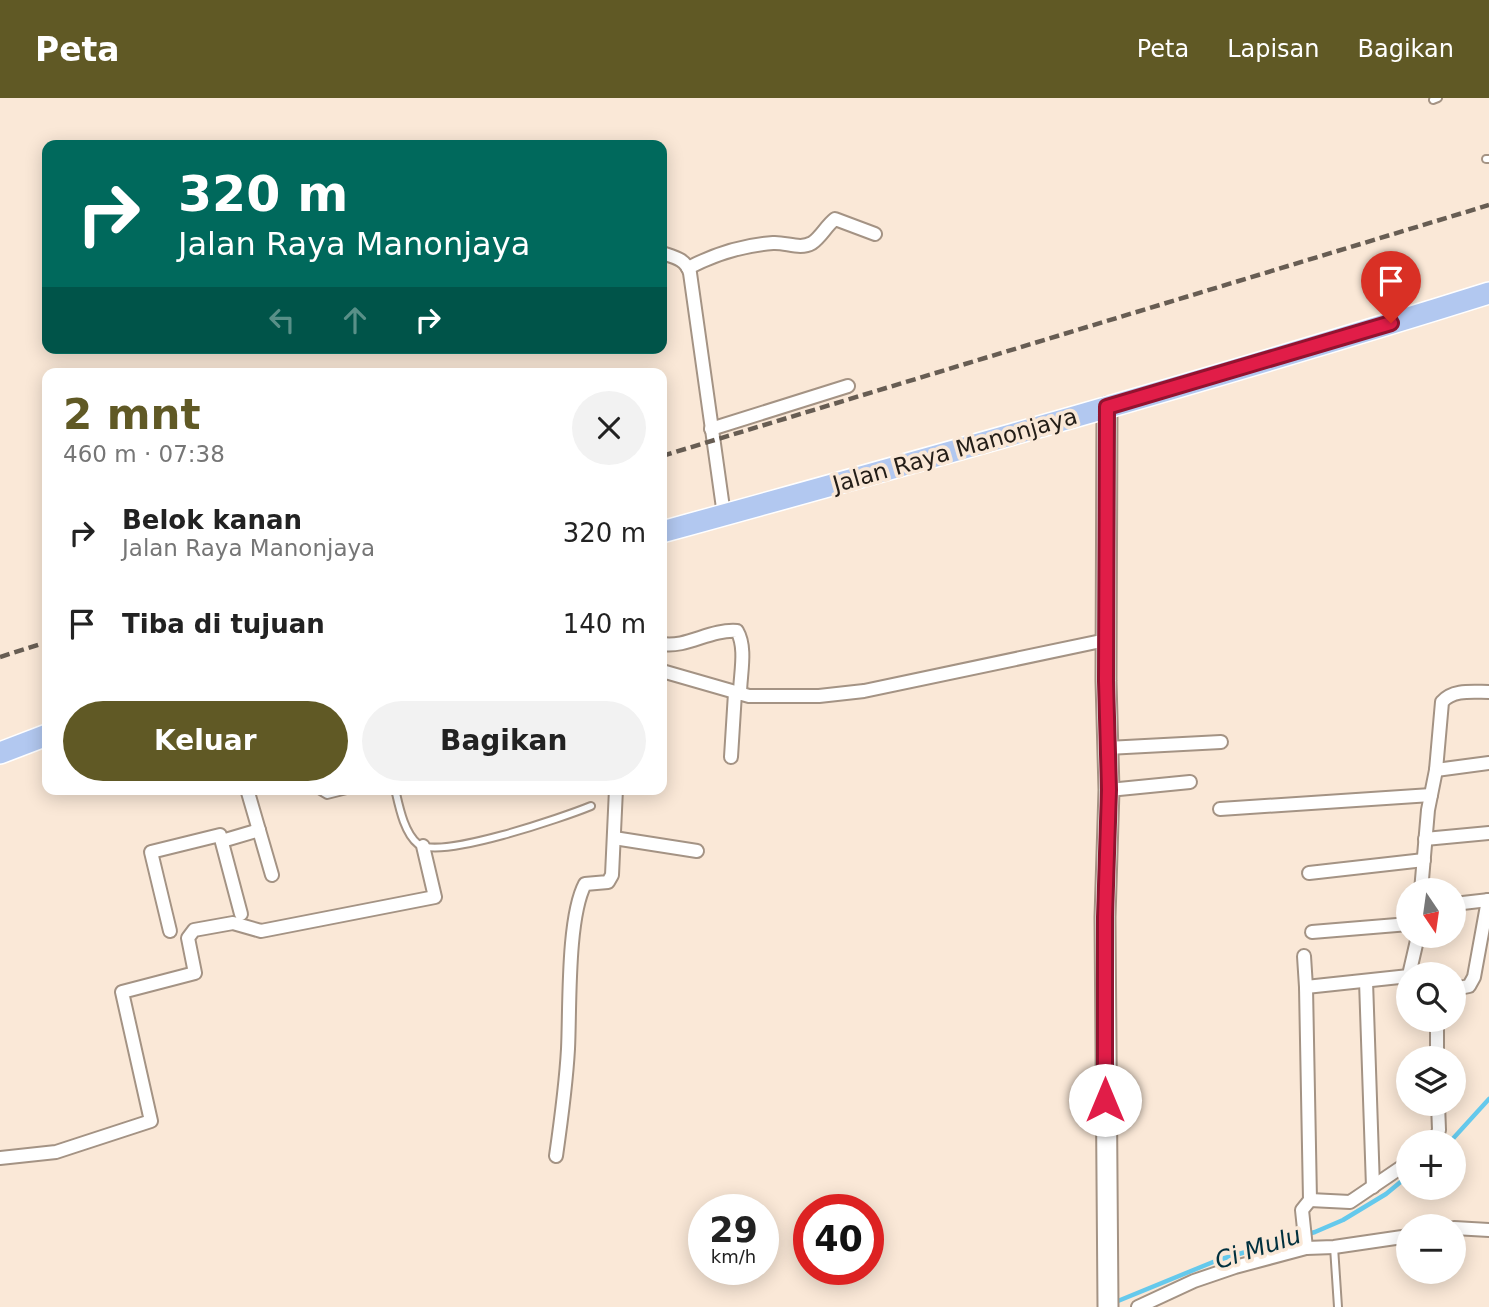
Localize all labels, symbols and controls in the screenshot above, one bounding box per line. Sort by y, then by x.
text: Peta [35,30,120,69]
text: Peta [1137,35,1189,63]
text: Lapisan [1227,35,1320,63]
text: Bagikan [1358,35,1454,63]
text: 320 m [178,166,348,223]
icon: right [63,168,154,259]
text: Jalan Raya Manonjaya [178,225,530,263]
pin [1361,251,1421,323]
icon: arrive [1372,262,1410,300]
icon: left [263,301,301,339]
icon: ahead [336,301,374,339]
icon: right [409,301,447,339]
text: 2 mnt [63,390,201,439]
button: close [572,391,646,465]
street label: Jalan Raya Manonjaya [828,403,1080,498]
text: 460 m · 07:38 [63,441,225,467]
text: Belok kanan [122,505,302,535]
icon: right [63,514,101,552]
text: 320 m [563,518,646,548]
text: Jalan Raya Manonjaya [122,535,375,561]
icon: arrive [63,605,101,643]
text: Tiba di tujuan [122,609,325,639]
text: 140 m [563,609,646,639]
button: Keluar [63,701,348,781]
button: Bagikan [362,701,646,781]
north arrow [1396,878,1466,948]
map controls [1396,878,1466,1284]
button: search [1396,962,1466,1032]
button: layers [1396,1046,1466,1116]
position arrow [1068,1063,1142,1137]
button: + [1396,1130,1466,1200]
speed limit sign: 40 [793,1194,884,1285]
text: 29 [709,1210,758,1250]
button: − [1396,1214,1466,1284]
water label: Ci Mulu [1211,1221,1305,1275]
text: km/h [711,1246,756,1267]

